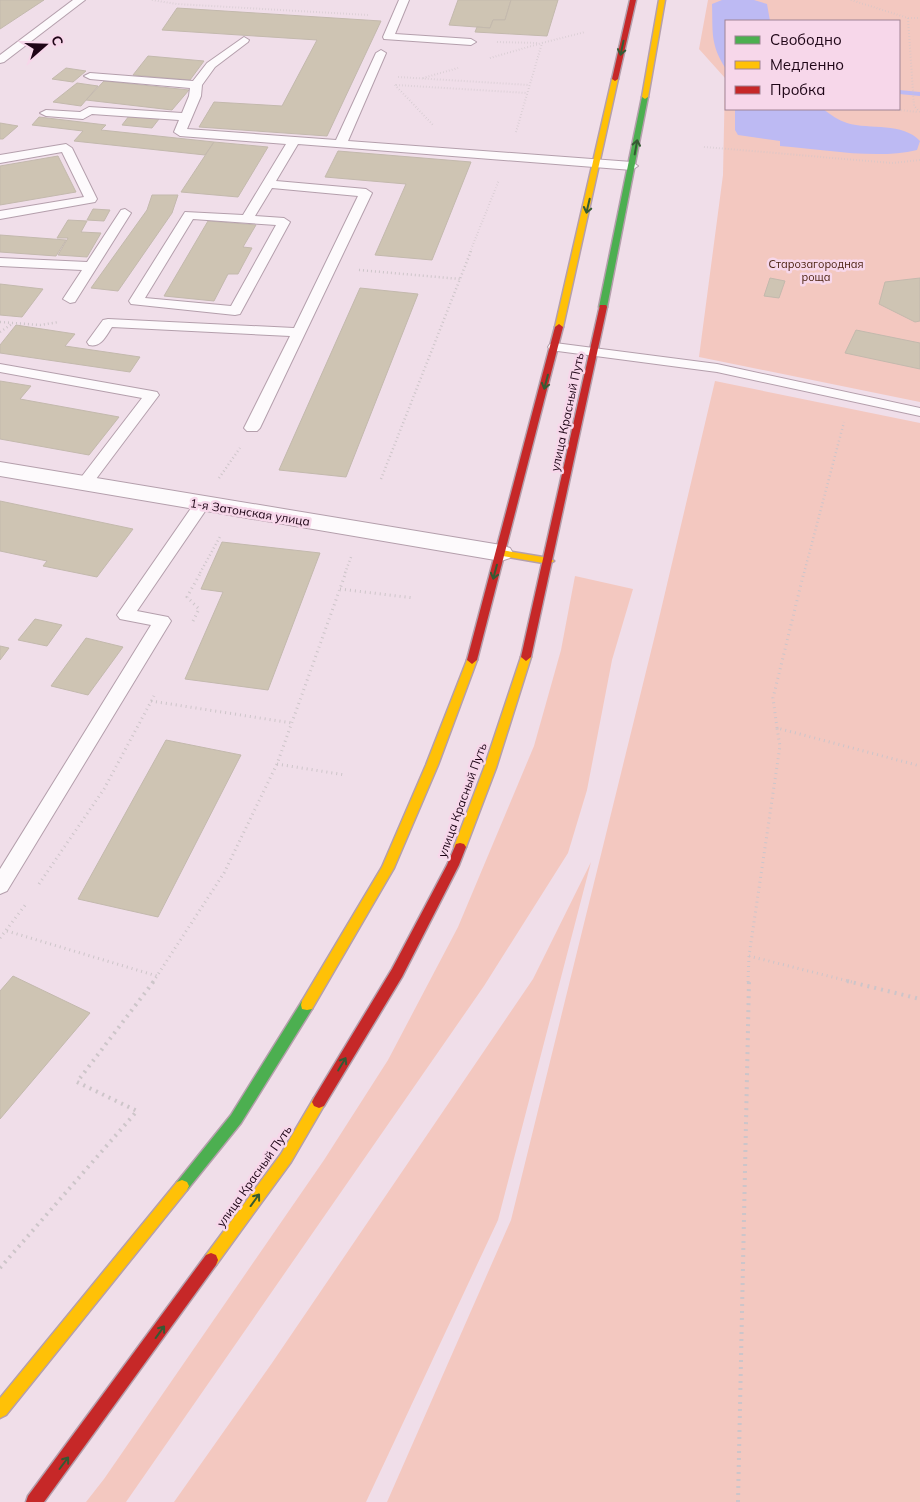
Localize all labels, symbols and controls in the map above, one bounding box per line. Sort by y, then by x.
north arrow [20,20,70,70]
legend [725,20,900,110]
text: Свободно [770,30,842,49]
text: С [47,33,67,48]
one-way arrow [617,39,626,55]
text: Медленно [770,55,844,74]
text: Пробка [770,80,825,99]
one-way arrow [631,139,641,155]
one-way arrow [583,198,592,214]
park label: Старозагородная роща [768,257,864,284]
street label: улица Красный Путь [547,351,587,473]
one-way arrow [541,373,550,389]
street label: 1-я Затонская улица [189,495,311,529]
one-way arrow [490,564,500,580]
street label: улица Красный Путь [434,740,490,859]
one-way arrow [338,1057,348,1071]
street label: улица Красный Путь [213,1122,295,1230]
one-way arrow [250,1193,260,1207]
one-way arrow [155,1325,165,1339]
one-way arrow [59,1456,69,1470]

